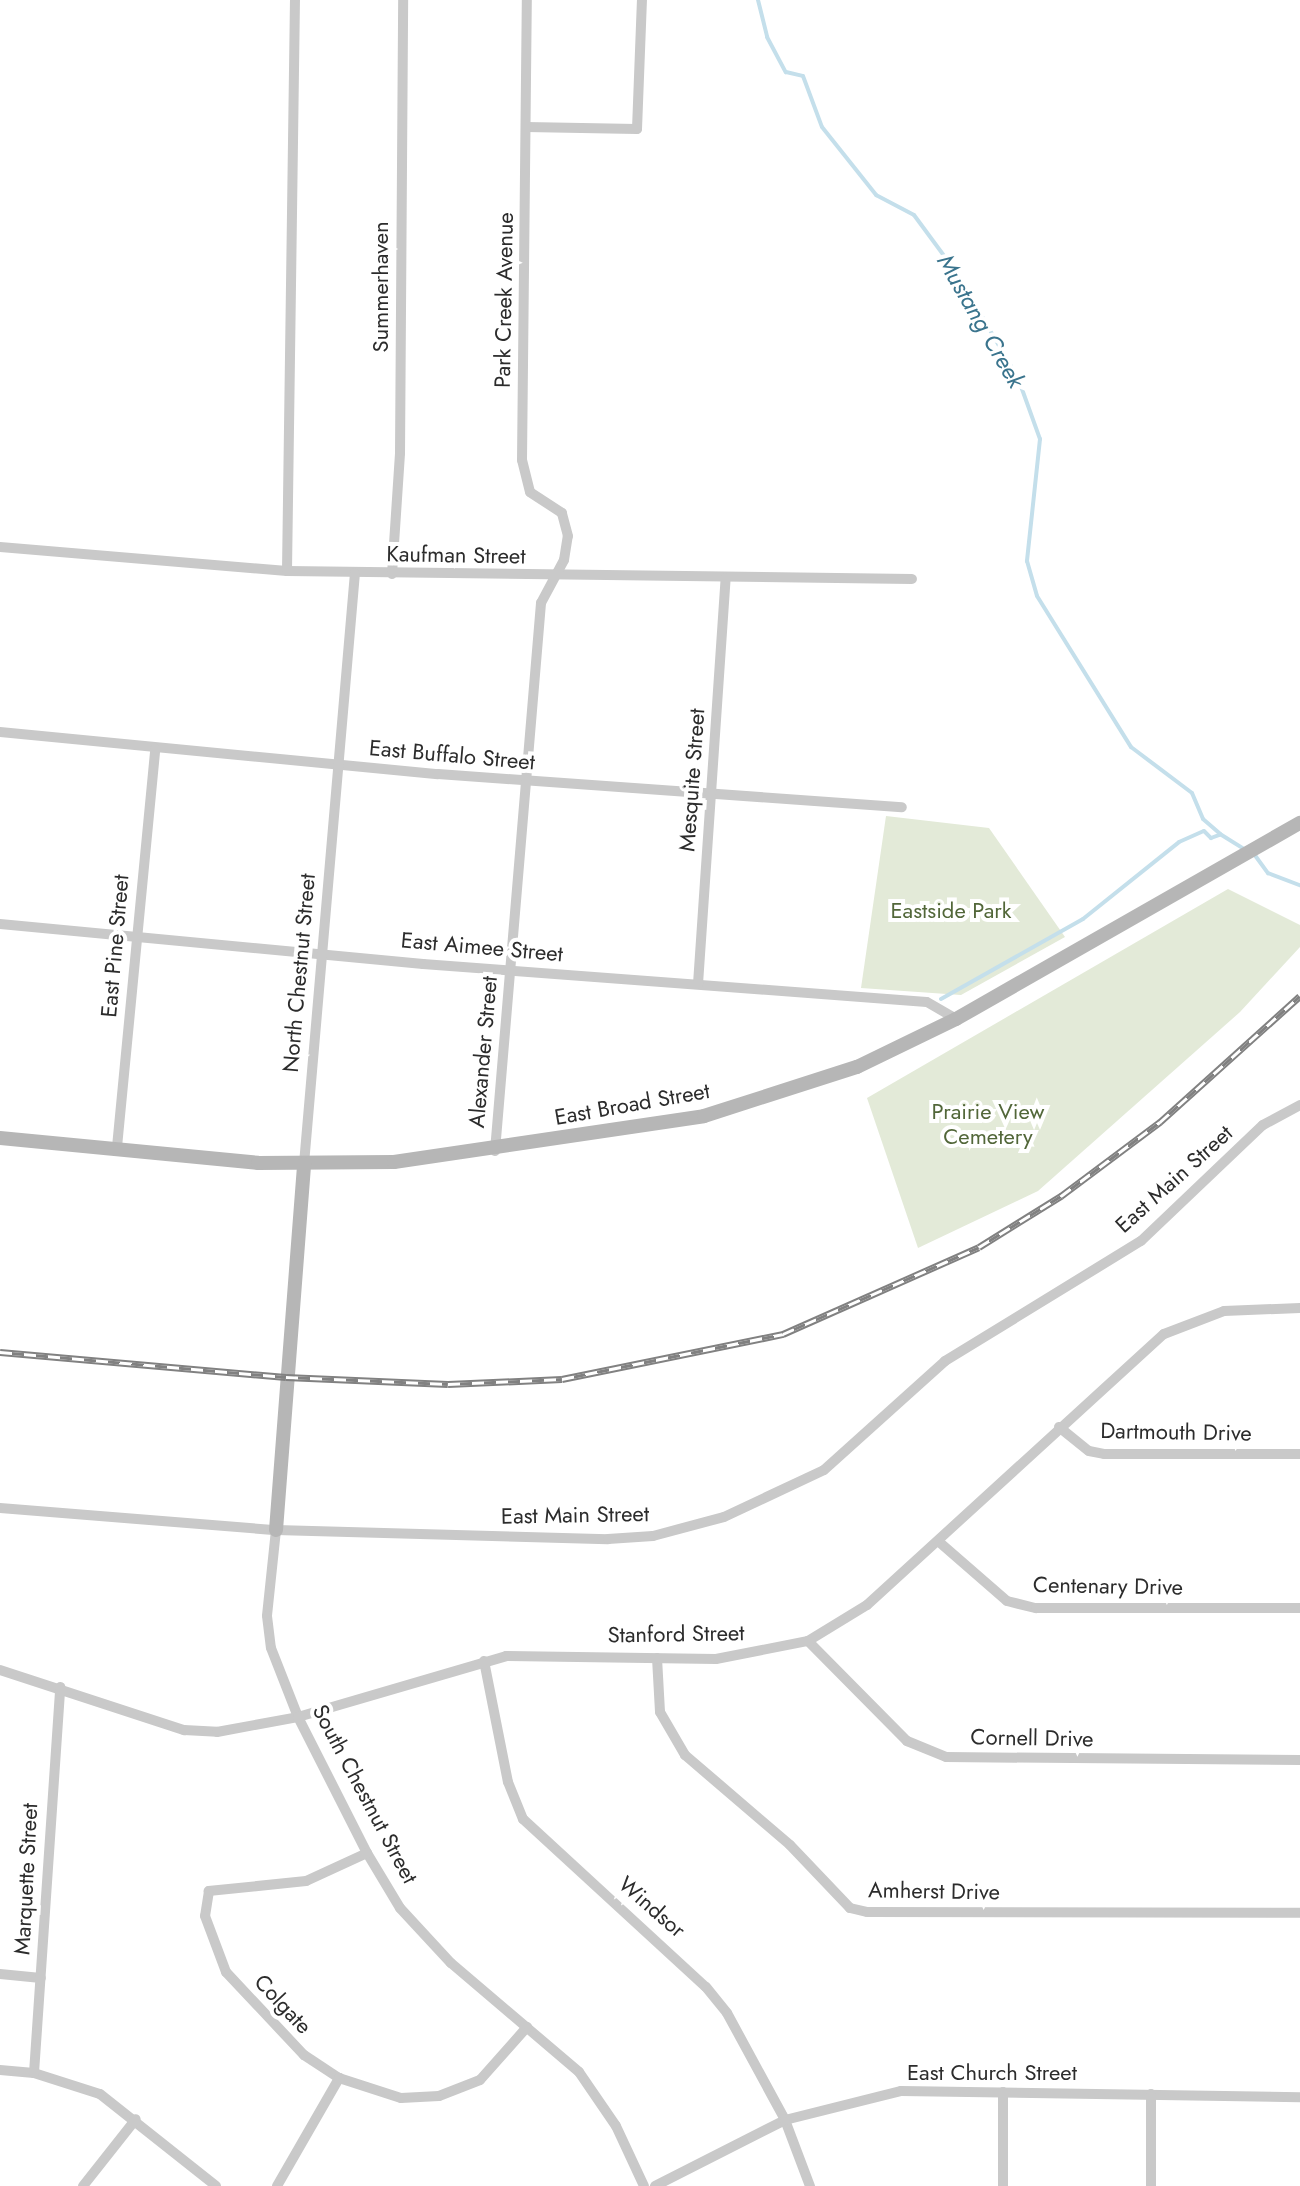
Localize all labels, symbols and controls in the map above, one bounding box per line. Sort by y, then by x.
street label: Park Creek Avenue [489,212,519,388]
street label: Summerhaven [368,221,394,353]
water label: Mustang Creek [931,249,1031,393]
street label: Kaufman Street [386,541,526,569]
street label: Mesquite Street [674,707,710,853]
street label: East Buffalo Street [368,735,536,775]
street label: North Chestnut Street [277,872,321,1074]
street label: East Pine Street [96,874,134,1018]
park label: Eastside Park [890,898,1012,924]
street label: East Aimee Street [400,927,564,967]
street label: Alexander Street [463,975,503,1129]
street label: East Broad Street [552,1077,712,1131]
park label: Prairie View Cemetery [932,1098,1044,1150]
street label: East Main Street [1110,1120,1238,1238]
street label: Dartmouth Drive [1100,1417,1252,1447]
street label: East Main Street [501,1501,649,1529]
street label: Centenary Drive [1033,1571,1183,1601]
street label: Stanford Street [607,1620,745,1648]
street label: South Chestnut Street [307,1700,423,1888]
street label: Cornell Drive [970,1724,1094,1752]
street label: Marquette Street [9,1802,43,1956]
street label: Windsor [613,1871,691,1943]
street label: Amherst Drive [868,1877,1000,1905]
street label: Colgate [249,1969,317,2039]
street label: East Church Street [907,2060,1077,2086]

